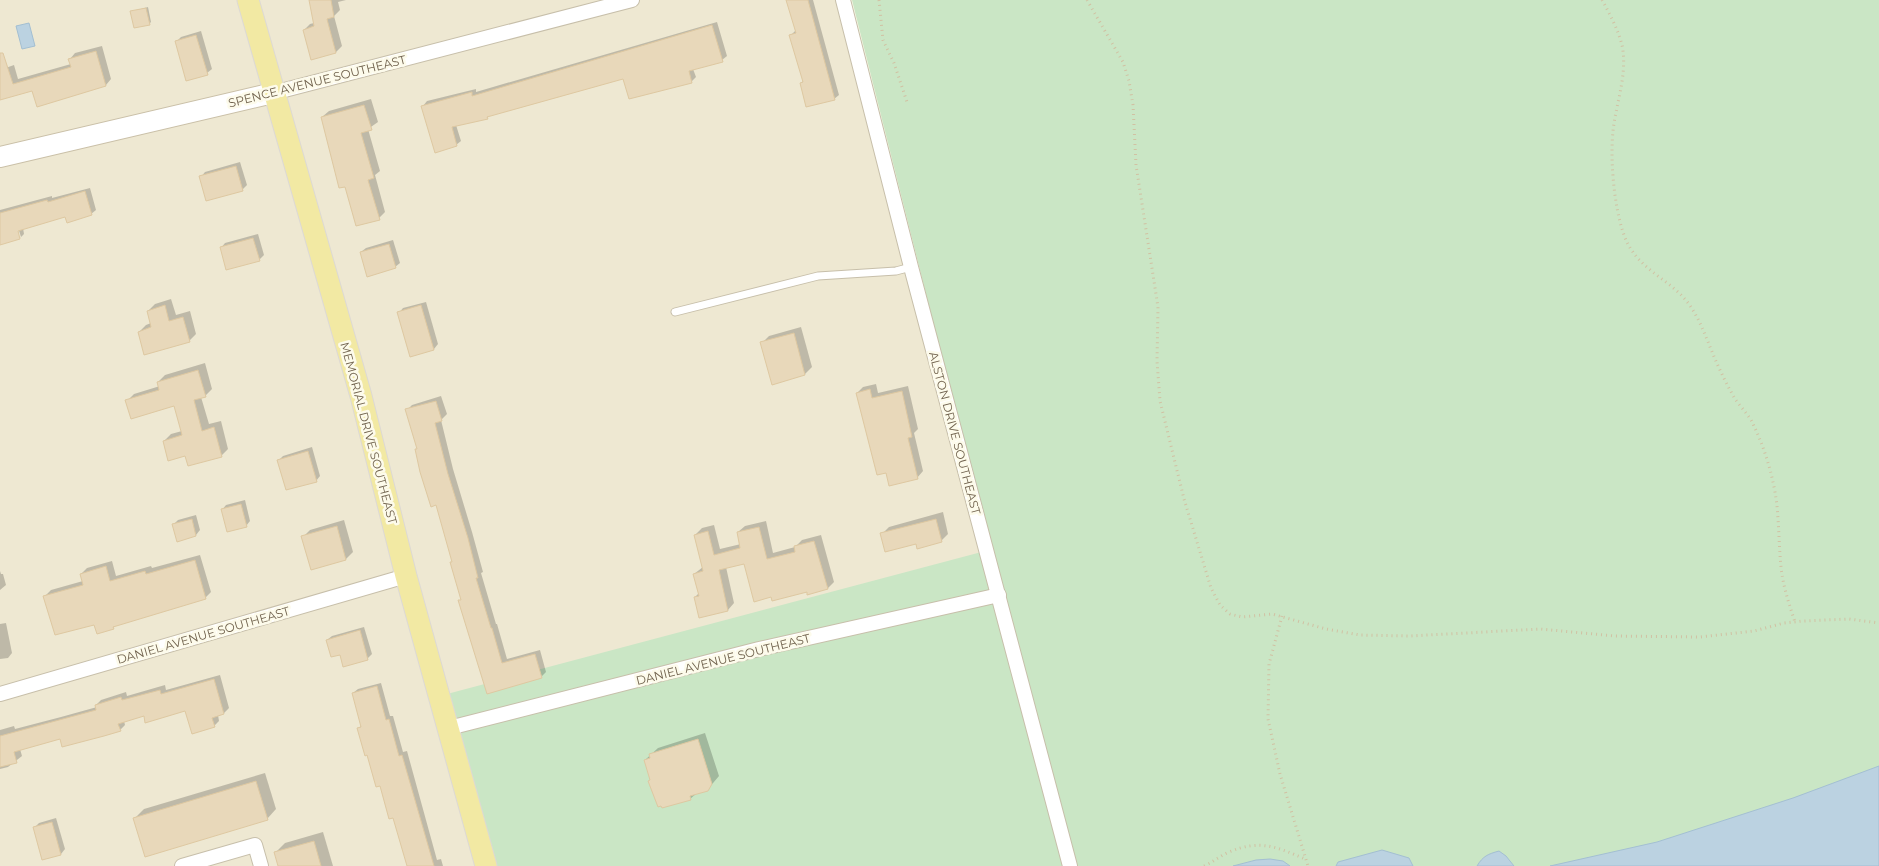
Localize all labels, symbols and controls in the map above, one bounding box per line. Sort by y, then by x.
street label: SPENCE AVENUE SOUTHEAST [227,52,407,110]
street label: MEMORIAL DRIVE SOUTHEAST [337,340,401,526]
street label: ALSTON DRIVE SOUTHEAST [926,350,984,516]
street label: DANIEL AVENUE SOUTHEAST [115,603,291,667]
street label: DANIEL AVENUE SOUTHEAST [634,630,812,688]

